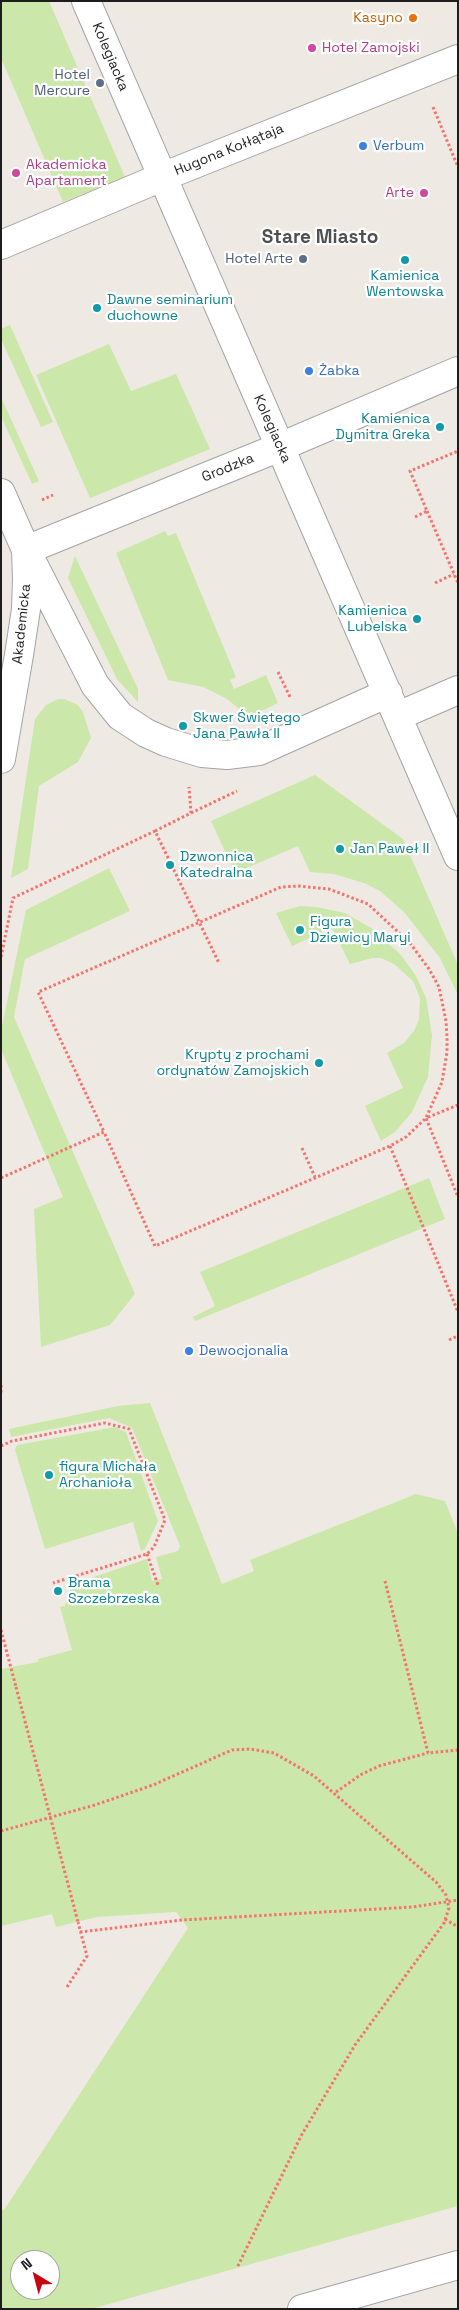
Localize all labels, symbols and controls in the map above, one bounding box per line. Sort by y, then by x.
place label: Kasyno [353,10,403,26]
marker: Kasyno [407,12,419,24]
street label: Kolegiacka [88,20,132,94]
place label: Hotel Zamojski [322,40,420,56]
marker: Hotel Zamojski [306,42,318,54]
place label: Hotel Mercure [34,67,90,100]
marker: Hotel Mercure [94,77,106,89]
street label: Hugona Kołłątaja [172,120,286,180]
place label: Verbum [373,138,424,154]
marker: Verbum [357,140,369,152]
place label: Akademicka Apartament [26,157,107,190]
marker: Akademicka Apartament [10,167,22,179]
place label: Arte [385,185,414,201]
marker: Arte [418,187,430,199]
district label: Stare Miasto [262,227,378,249]
place label: Hotel Arte [225,251,293,267]
marker: Hotel Arte [297,253,309,265]
marker: Kamienica Wentowska [399,254,411,266]
place label: Kamienica Wentowska [366,268,444,300]
place label: Dawne seminarium duchowne [107,292,233,324]
marker: Dawne seminarium duchowne [91,302,103,314]
place label: Żabka [319,363,360,379]
marker: Żabka [303,365,315,377]
street label: Kolegiacka [250,392,294,466]
place label: Kamienica Dymitra Greka [336,411,430,444]
marker: Kamienica Dymitra Greka [434,421,446,433]
street label: Grodzka [200,450,256,486]
street label: Akademicka [9,583,35,665]
place label: Kamienica Lubelska [338,603,407,636]
marker: Kamienica Lubelska [411,613,423,625]
place label: Skwer Świętego Jana Pawła II [193,710,301,742]
marker: Skwer Świętego Jana Pawła II [177,720,189,732]
place label: Jan Paweł II [350,841,429,857]
marker: Jan Paweł II [334,843,346,855]
place label: Dzwonnica Katedralna [180,849,253,882]
marker: Dzwonnica Katedralna [164,859,176,871]
place label: Figura Dziewicy Maryi [310,914,411,946]
marker: Figura Dziewicy Maryi [294,924,306,936]
place label: Krypty z prochami ordynatów Zamojskich [156,1047,309,1080]
marker: Krypty z prochami ordynatów Zamojskich [313,1057,325,1069]
place label: Dewocjonalia [199,1343,288,1359]
marker: Dewocjonalia [183,1345,195,1357]
place label: figura Michała Archanioła [59,1459,156,1491]
marker: figura Michała Archanioła [43,1469,55,1481]
place label: Brama Szczebrzeska [68,1575,159,1608]
marker: Brama Szczebrzeska [52,1585,64,1597]
north arrow [10,2250,60,2300]
text: N [17,2254,36,2274]

